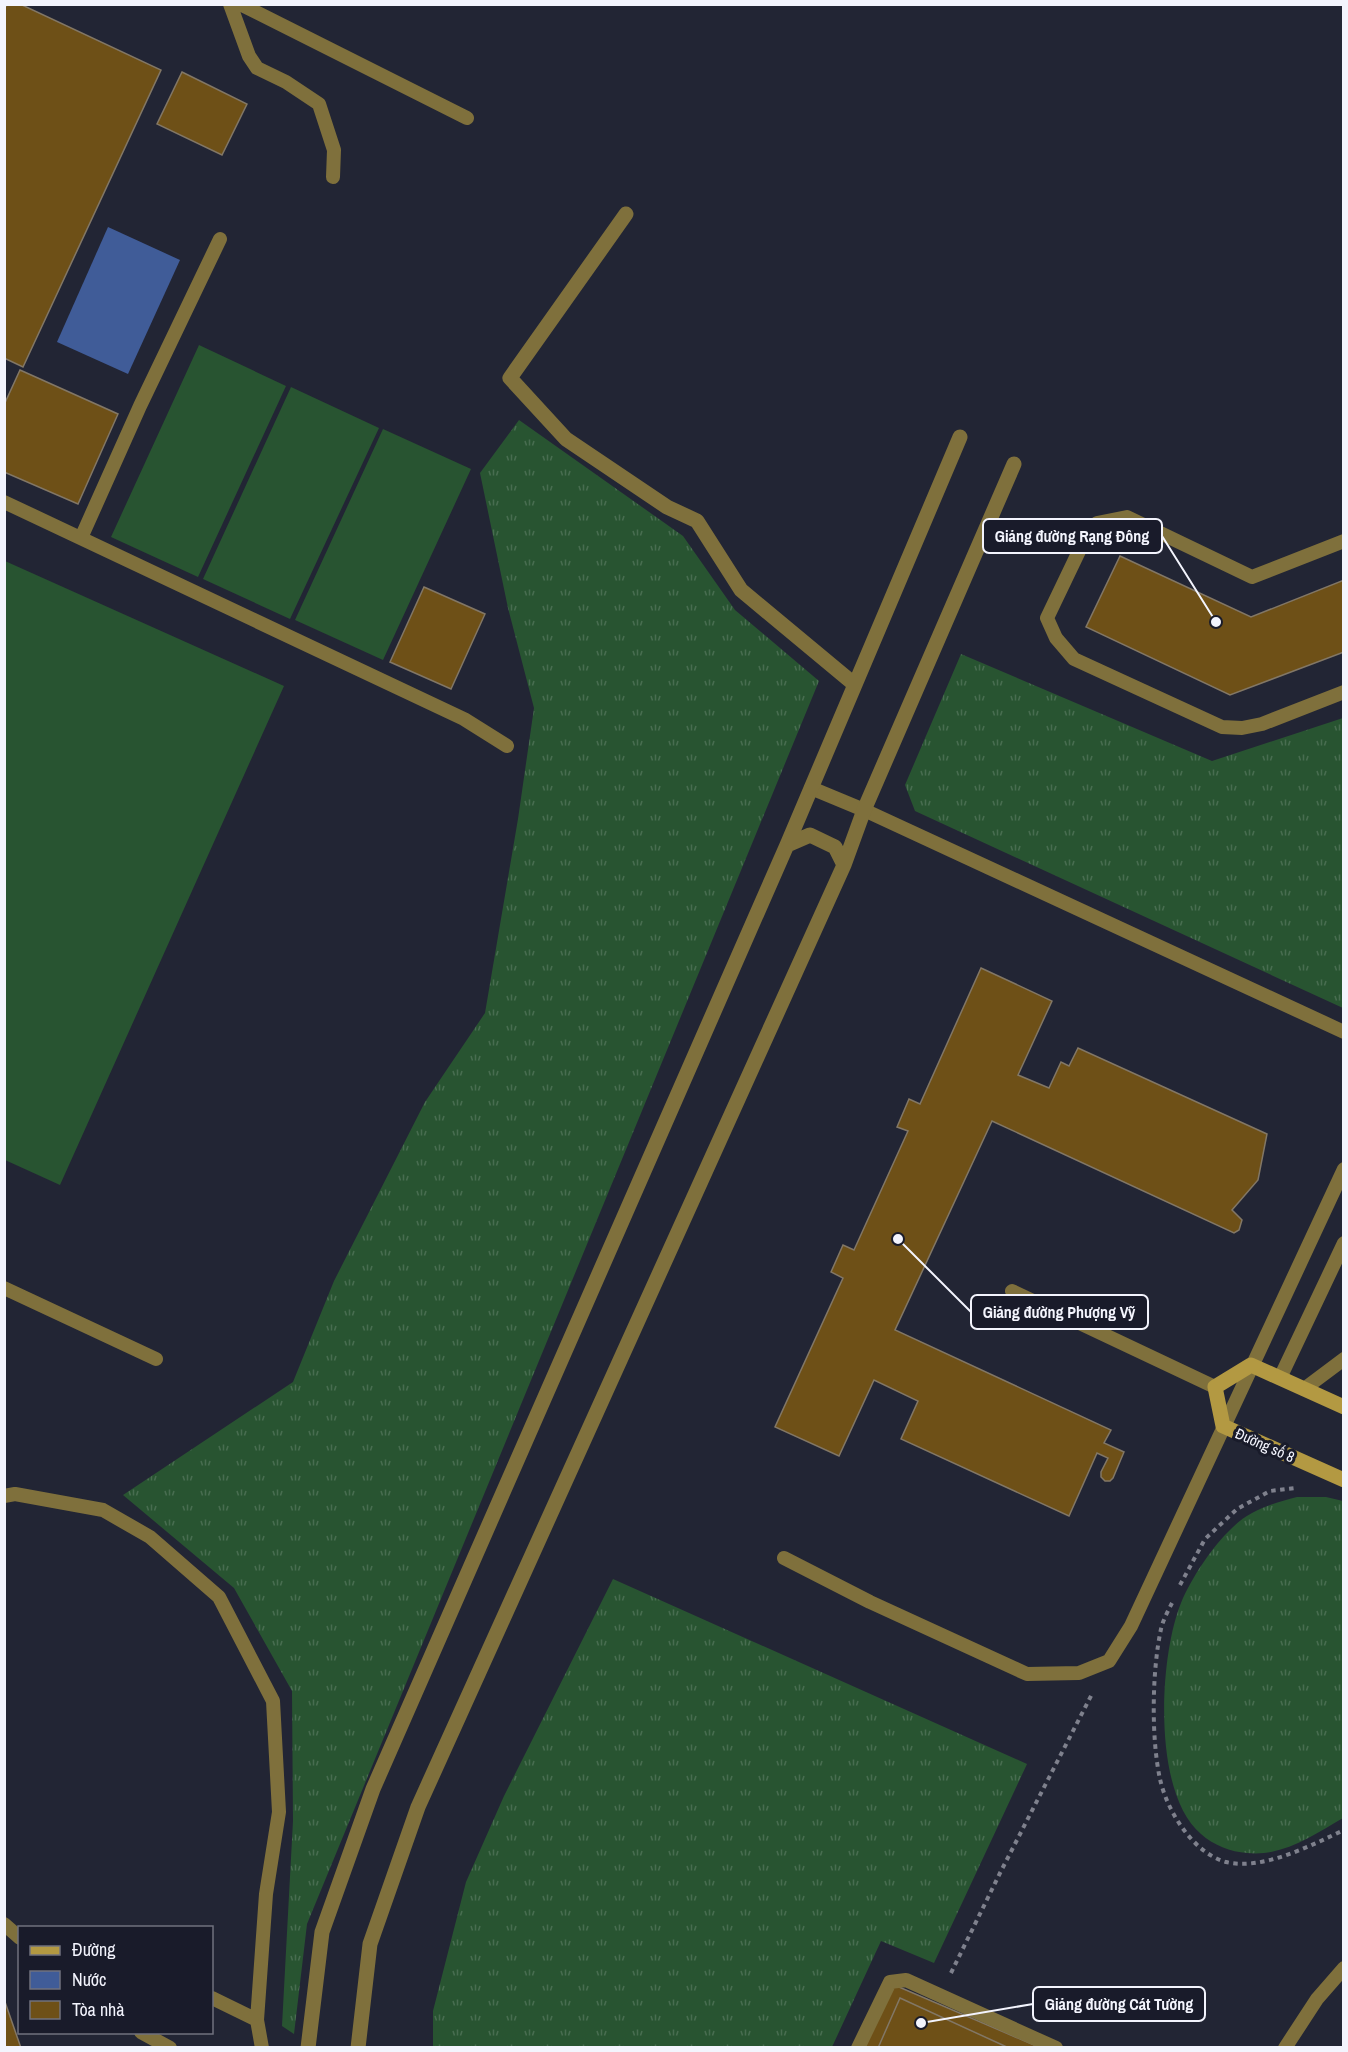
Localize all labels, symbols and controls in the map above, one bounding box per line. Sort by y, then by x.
callout: Giảng đường Rạng Đông [983,519,1162,553]
text: Giảng đường Rạng Đông [995,525,1149,547]
callout: Giảng đường Phượng Vỹ [971,1295,1148,1329]
text: Giảng đường Phượng Vỹ [983,1301,1136,1323]
street label: Đường số 8 [1232,1423,1298,1467]
legend [18,1926,213,2034]
text: Đường [72,1937,116,1962]
text: Nước [72,1967,106,1992]
callout: Giảng đường Cát Tường [1033,1987,1205,2021]
text: Giảng đường Cát Tường [1045,1993,1193,2015]
text: Tòa nhà [72,1997,125,2022]

